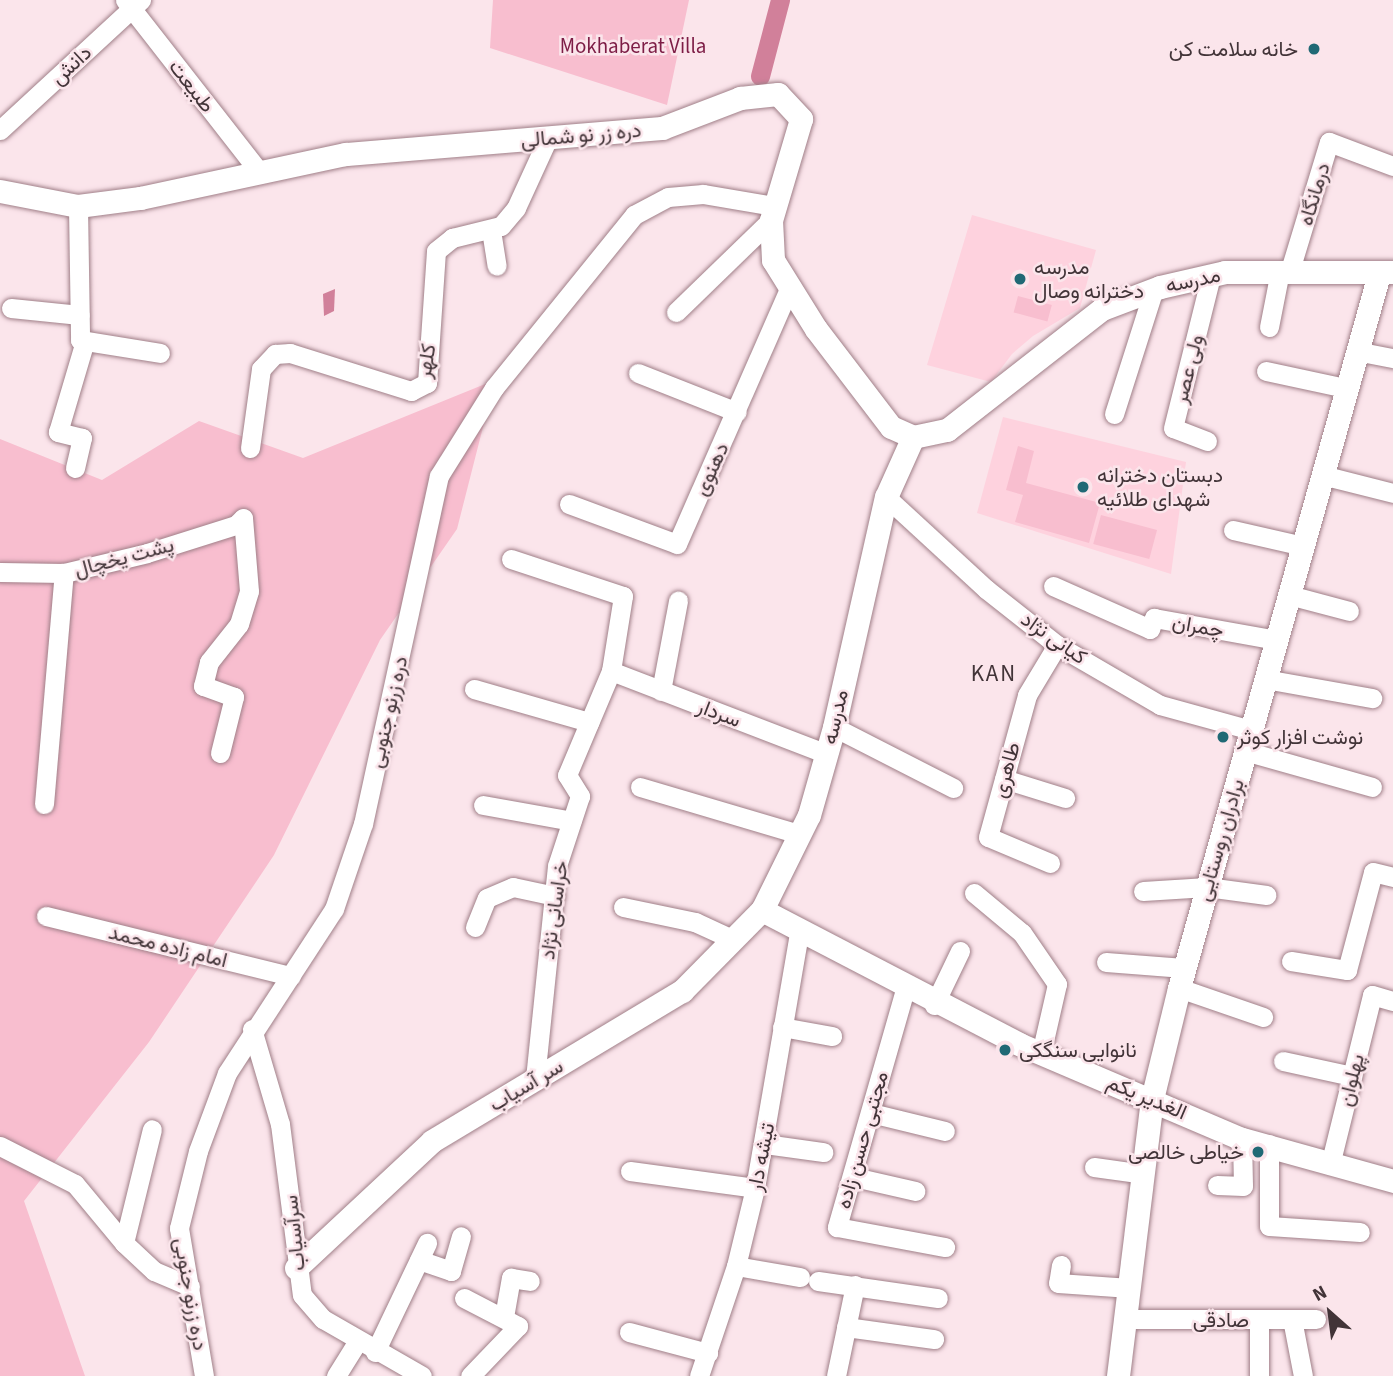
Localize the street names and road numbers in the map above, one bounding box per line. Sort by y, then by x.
street label: دانش [45,40,97,90]
street label: طبیعت [164,55,220,117]
street label: دره زر نو شمالی [520,117,642,153]
street label: درمانگاه [1293,160,1335,228]
street label: مدرسه [1163,262,1223,298]
street label: ولی عصر [1167,332,1209,406]
street label: کلهر [411,342,441,380]
street label: دهنوی [688,438,734,500]
street label: پشت یخچال [71,532,177,582]
street label: کیانی نژاد [1016,606,1092,670]
street label: چمران [1170,609,1226,643]
street label: دره زرنو جنوبی [363,654,413,770]
street label: مدرسه [816,687,854,747]
street label: سردار [693,693,745,733]
street label: طاهری [986,739,1026,801]
street label: برادران روستایی [1190,776,1250,904]
street label: خراسانی نژاد [535,859,573,961]
street label: امام زاده محمد [106,919,230,973]
street label: پهلوان [1332,1051,1370,1109]
street label: سر آسیاب [484,1053,568,1117]
street label: مجتبی حسن زاده [830,1068,894,1212]
street label: الغدیر یکم [1103,1069,1191,1125]
street label: تیشه دار [742,1121,780,1193]
street label: سرآسیاب [277,1194,311,1272]
street label: دره زرنو جنوبی [169,1236,213,1352]
street label: صادقی [1193,1307,1249,1333]

